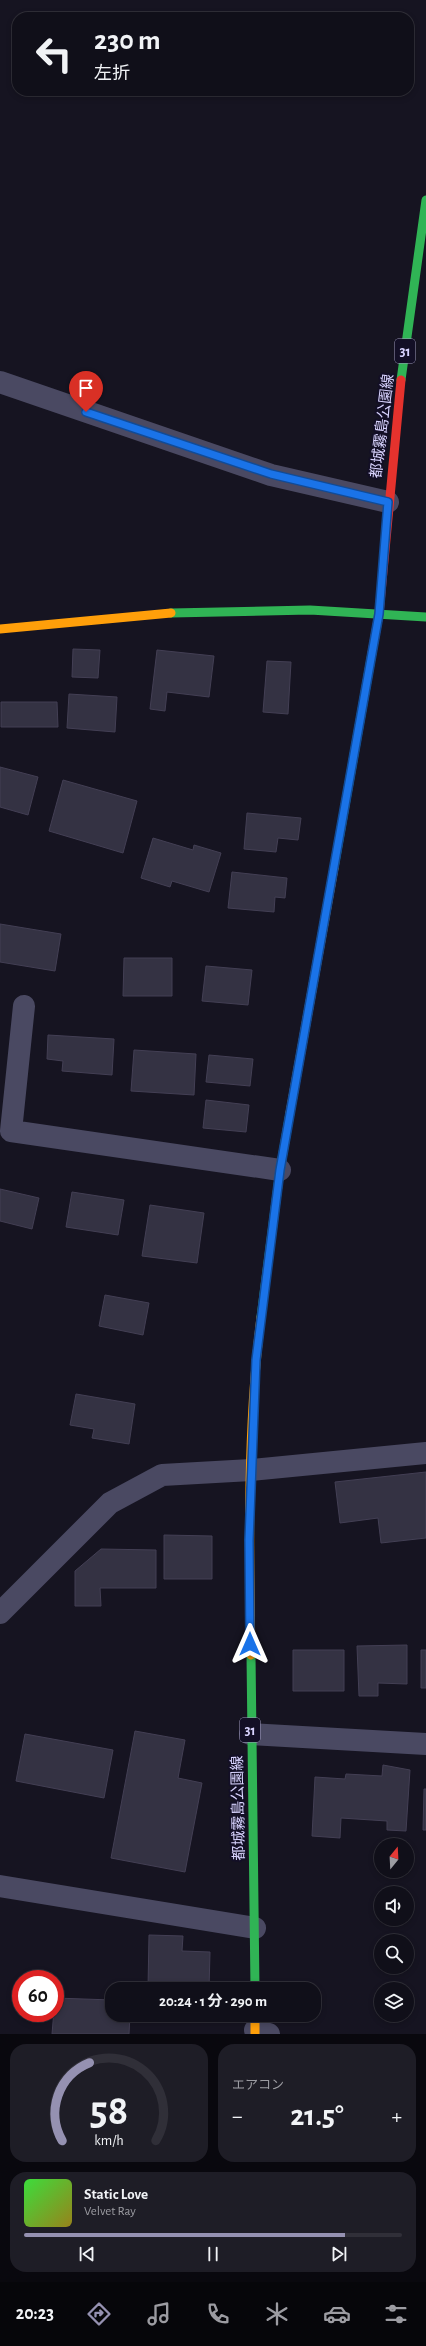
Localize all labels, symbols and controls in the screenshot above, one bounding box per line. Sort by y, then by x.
text: 230 m [94,27,161,55]
icon: left [28,28,80,80]
text: 左折 [94,65,130,83]
road number: 31 [395,339,415,363]
pin [69,371,103,412]
street label: 都城霧島公園線 [368,373,396,479]
icon: arrive [75,377,97,399]
position arrow [229,1623,271,1665]
road number: 31 [240,1718,260,1742]
street label: 都城霧島公園線 [229,1755,247,1861]
north arrow [374,1838,414,1878]
map controls [374,1838,414,2022]
button: sound [374,1886,414,1926]
button: search [374,1934,414,1974]
speed limit sign: 60 [12,1970,64,2022]
button: layers [374,1982,414,2022]
text: 20:24 · 1 分 · 290 m [159,1994,267,2009]
text: エアコン [232,2079,284,2092]
text: 58 [90,2091,128,2132]
text: 21.5° [290,2101,344,2131]
text: − [232,2105,243,2127]
text: + [391,2105,402,2127]
text: km/h [94,2134,124,2148]
text: Static Love [84,2187,148,2202]
text: Velvet Ray [84,2205,136,2218]
icon: previous [76,2243,98,2265]
icon: pause [202,2243,224,2265]
icon: next [328,2243,350,2265]
icon: directions [85,2300,113,2328]
icon: music [145,2300,173,2328]
icon: phone [204,2300,232,2328]
icon: climate [263,2300,291,2328]
icon: car [323,2300,351,2328]
icon: filters [382,2300,410,2328]
text: 20:23 [16,2305,54,2323]

